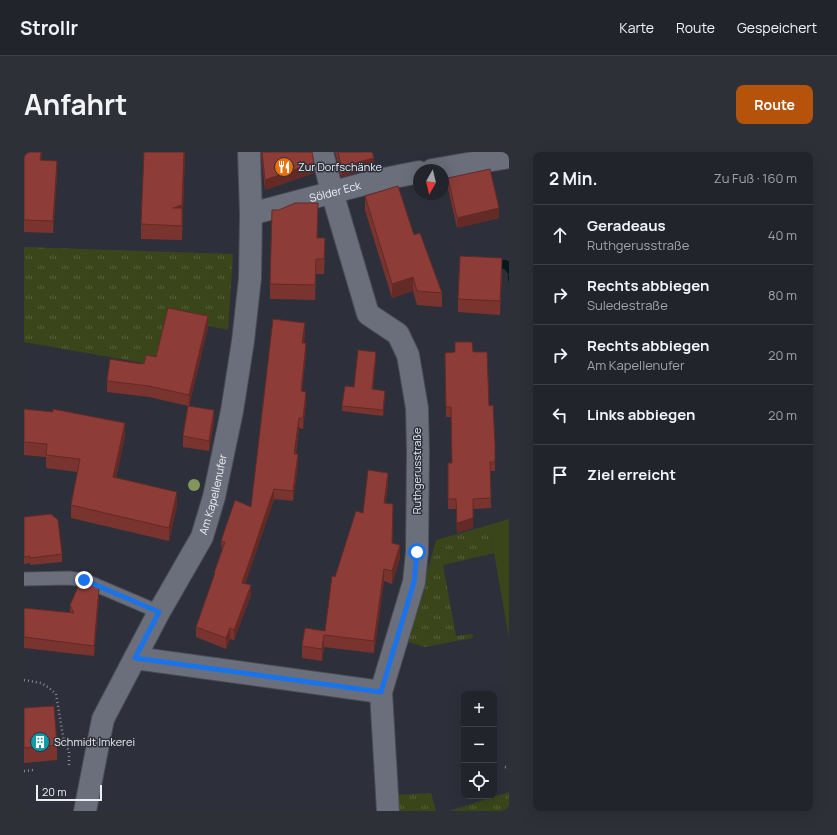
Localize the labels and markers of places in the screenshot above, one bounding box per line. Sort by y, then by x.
restaurant icon: Zur Dorfschänke [273,156,295,178]
place label: Zur Dorfschänke [298,159,383,174]
building icon: Schmidt Imkerei [29,731,51,753]
place label: Schmidt Imkerei [54,734,135,749]

